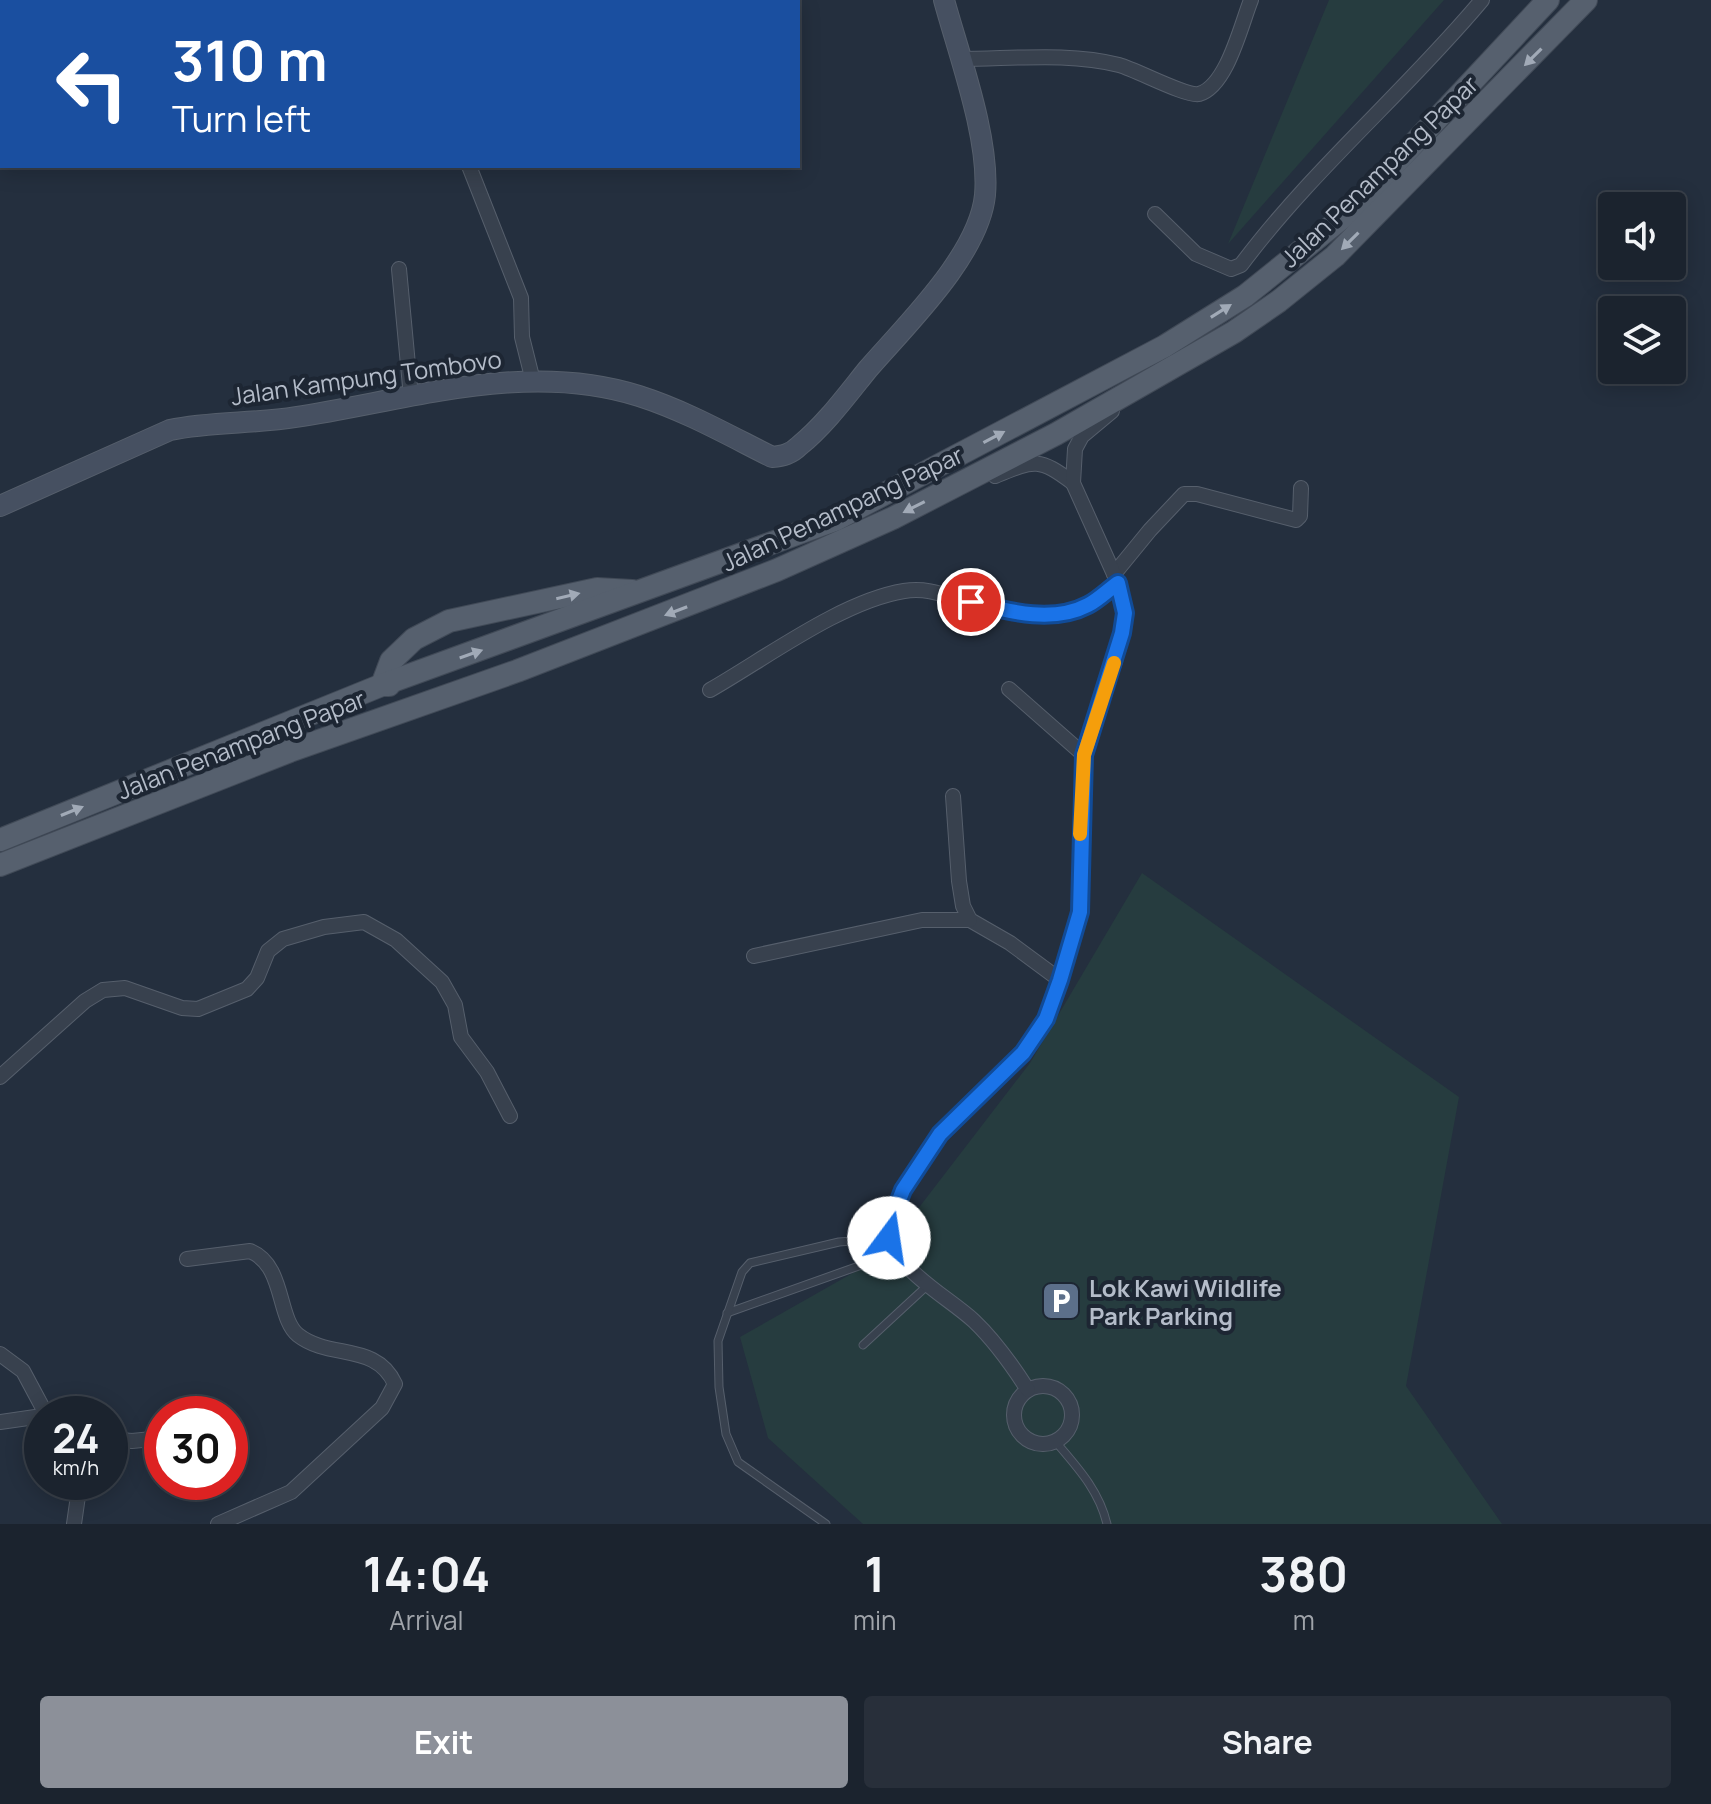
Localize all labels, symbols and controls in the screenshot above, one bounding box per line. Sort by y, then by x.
text: 310 m [172,21,328,98]
icon: left [40,32,144,136]
one-way arrow [1524,47,1542,66]
street label: Jalan Penampang Papar [1273,68,1485,274]
text: Turn left [172,94,311,143]
map controls [1598,192,1686,384]
button: sound [1598,192,1686,280]
one-way arrow [1341,231,1360,250]
button: layers [1598,296,1686,384]
one-way arrow [1210,304,1232,318]
street label: Jalan Kampung Tombovo [229,342,503,412]
one-way arrow [983,430,1005,444]
street label: Jalan Penampang Papar [716,437,968,578]
one-way arrow [903,501,926,514]
pin [937,568,1005,636]
icon: arrive [949,580,993,624]
one-way arrow [555,589,580,602]
one-way arrow [664,604,688,617]
one-way arrow [459,648,483,660]
street label: Jalan Penampang Papar [112,681,370,806]
one-way arrow [60,805,84,818]
position arrow [847,1196,931,1280]
place label: Lok Kawi Wildlife Park Parking [1089,1271,1282,1332]
parking icon: Lok Kawi Wildlife Park Parking [1040,1280,1082,1322]
speed limit sign: 30 [144,1396,248,1500]
text: 24 [52,1410,100,1465]
text: km/h [53,1454,99,1481]
text: 14:04 [363,1541,490,1606]
text: 1 [864,1541,885,1606]
text: 380 [1259,1541,1348,1606]
text: Arrival [389,1602,464,1638]
text: min [853,1602,897,1638]
text: m [1293,1602,1315,1638]
button: Exit [40,1696,848,1788]
button: Share [864,1696,1671,1788]

